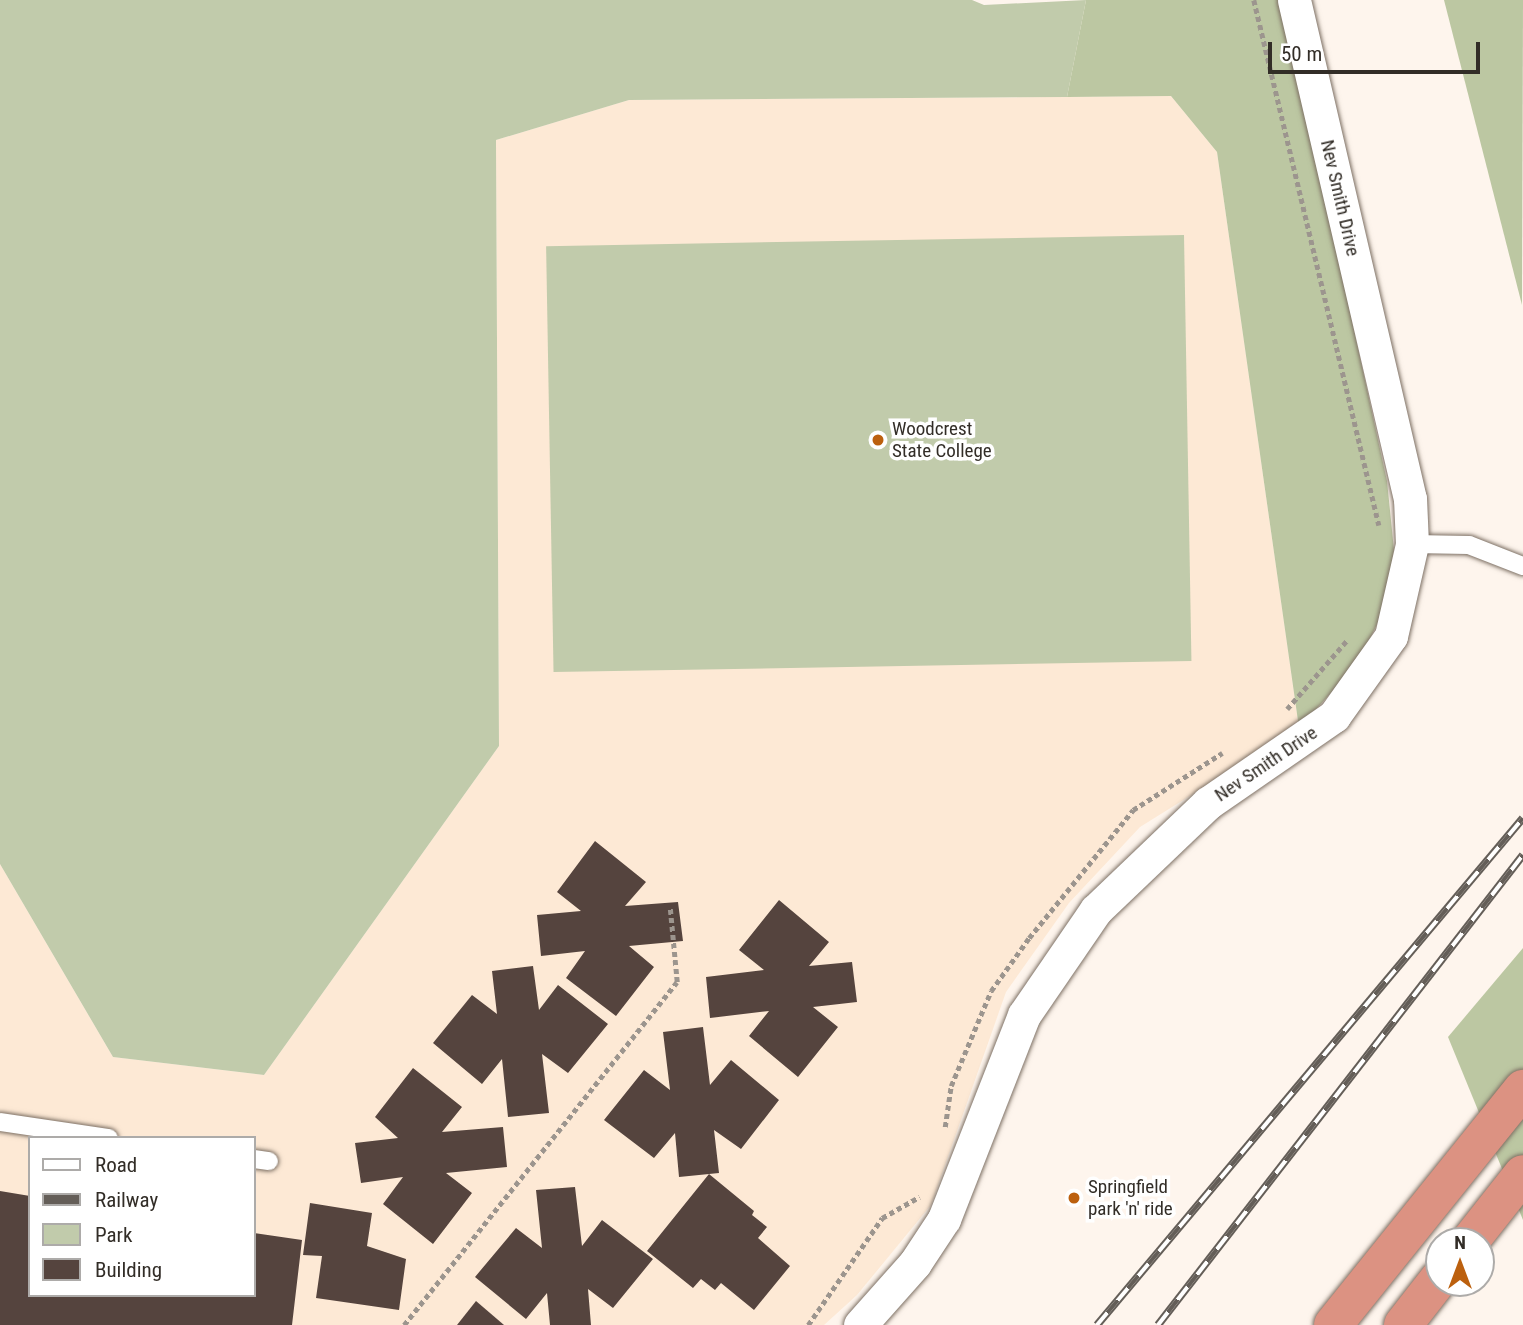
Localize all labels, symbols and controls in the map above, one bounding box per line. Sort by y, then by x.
scale bar [1271,28,1483,72]
text: 50 m [1281,42,1322,66]
street label: Nev Smith Drive [1316,138,1364,258]
place label: Woodcrest State College [892,418,992,462]
marker: Woodcrest State College [870,432,886,448]
street label: Nev Smith Drive [1210,721,1322,807]
legend [28,1136,256,1297]
text: Road [95,1153,137,1177]
place label: Springfield park 'n' ride [1088,1176,1173,1220]
text: Railway [95,1188,158,1212]
marker: Springfield park 'n' ride [1066,1190,1082,1206]
text: Park [95,1223,132,1247]
north arrow [1425,1227,1495,1297]
text: N [1454,1231,1466,1254]
text: Building [95,1258,162,1282]

